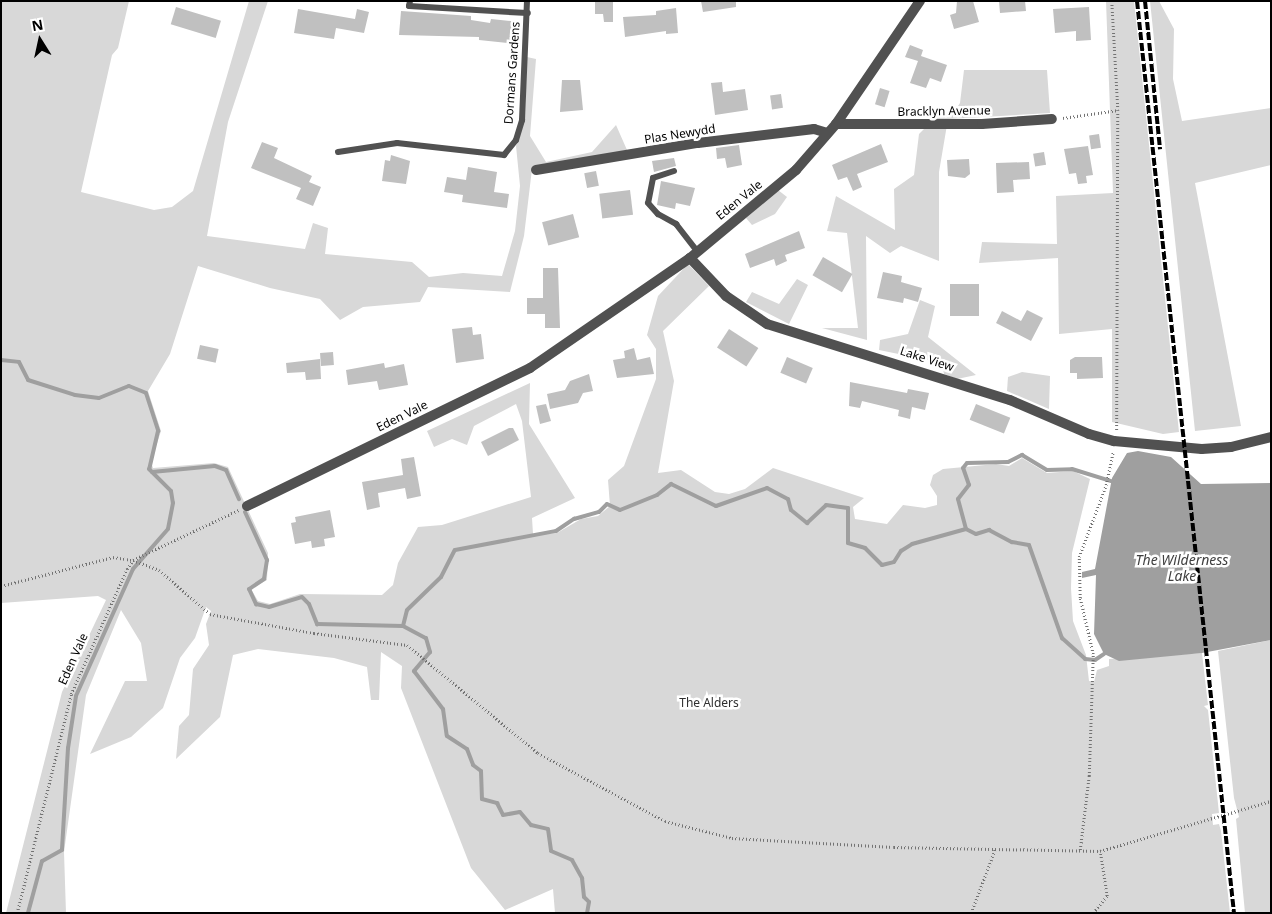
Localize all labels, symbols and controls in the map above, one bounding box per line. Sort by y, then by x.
text: N [30,14,45,35]
north arrow [15,15,65,65]
street label: Dormans Gardens [501,21,523,125]
street label: Bracklyn Avenue [897,103,991,119]
street label: Plas Newydd [643,121,717,147]
street label: Eden Vale [713,177,765,223]
street label: Lake View [898,344,956,374]
street label: Eden Vale [374,397,430,435]
water label: The Wilderness Lake [1136,552,1228,584]
street label: Eden Vale [55,631,91,687]
park label: The Alders [679,696,739,710]

